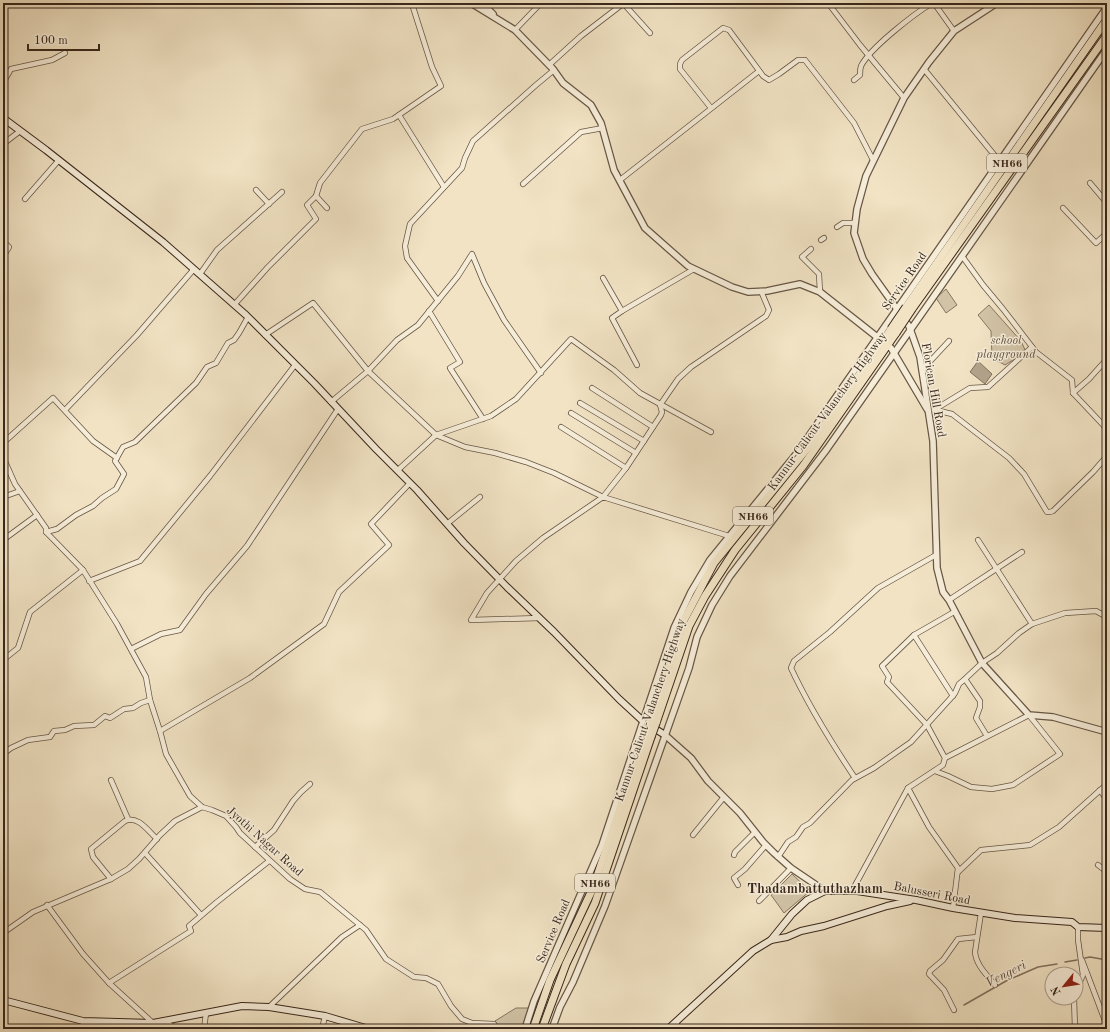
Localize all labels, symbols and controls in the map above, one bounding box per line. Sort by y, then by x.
scale bar [28,26,99,52]
text: 100 m [34,35,68,47]
road number: NH66 [987,154,1027,172]
street label: Service Road [880,250,929,313]
street label: Kannur-Calicut-Valanchery Highway [766,329,890,493]
park label: school playground [975,335,1036,361]
street label: Florican Hill Road [919,342,947,438]
road number: NH66 [733,507,773,525]
street label: Kannur-Calicut-Valanchery Highway [614,617,688,804]
street label: Jyothi Nagar Road [224,804,305,879]
road number: NH66 [575,874,615,892]
street label: Balusseri Road [892,881,971,907]
district label: Thadambattuthazham [747,882,883,896]
street label: Service Road [535,898,573,965]
water label: Vengeri [983,958,1029,990]
north arrow [1044,966,1084,1006]
text: N [1049,983,1064,997]

